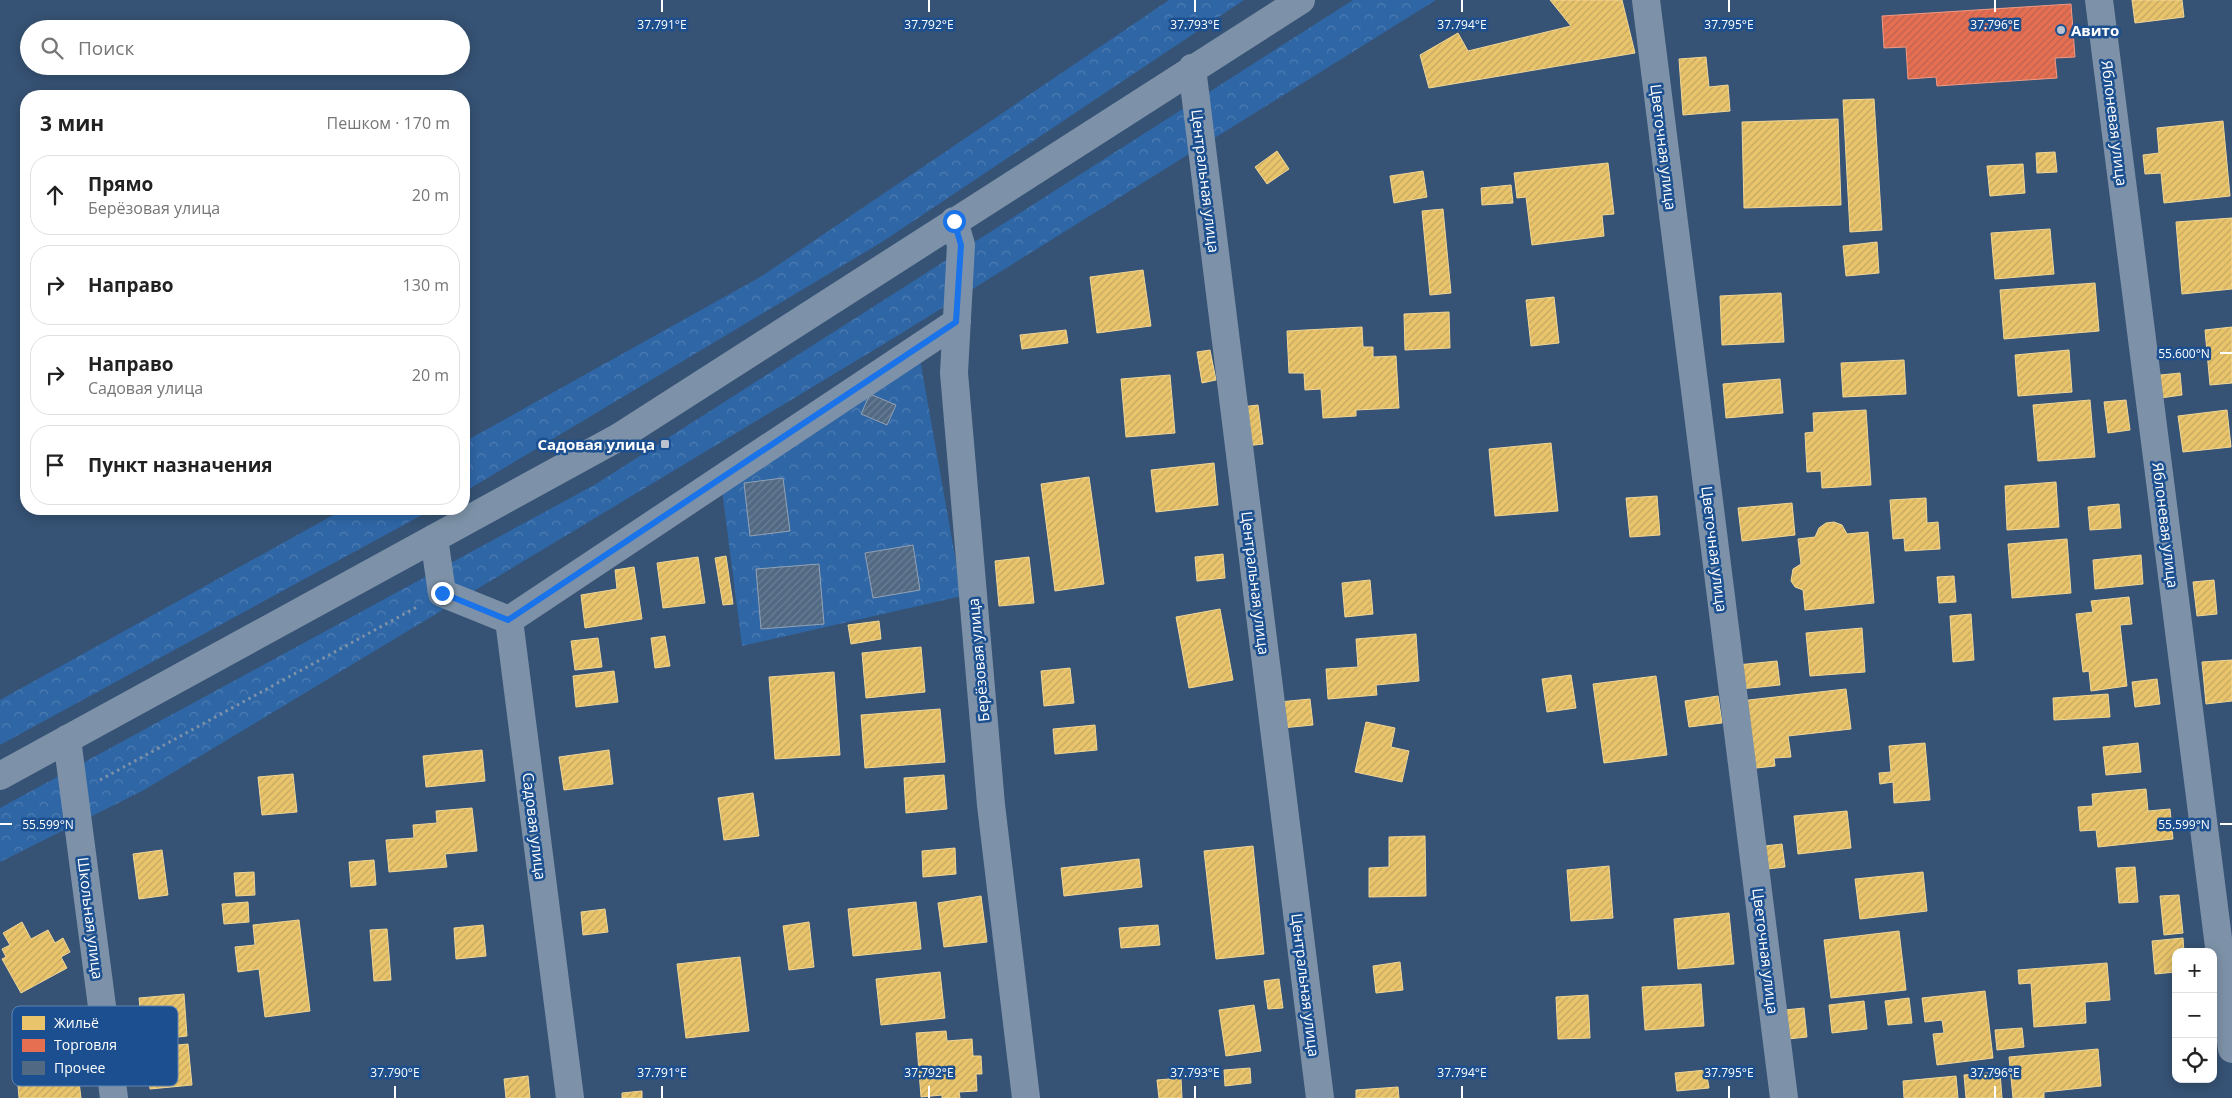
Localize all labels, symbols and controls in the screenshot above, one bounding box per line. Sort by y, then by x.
text: 37.791°E [637,16,687,33]
text: 37.792°E [904,16,954,33]
text: 37.793°E [1170,16,1220,33]
text: 37.794°E [1437,16,1487,33]
text: 37.795°E [1704,16,1754,33]
text: 37.796°E [1970,16,2020,33]
search box [20,20,470,75]
place label: Авито [2071,20,2119,40]
marker: Авито [2055,24,2067,36]
icon: search [38,34,66,62]
text: Поиск [78,35,134,61]
street label: Яблоневая улица [2097,59,2133,187]
street label: Цветочная улица [1646,83,1682,211]
street label: Центральная улица [1187,108,1225,254]
text: 3 мин [40,109,104,137]
text: Пешком · 170 m [327,112,450,134]
text: Прямо [88,171,153,197]
icon: ahead [41,181,69,209]
text: 20 m [412,184,449,206]
text: Берёзовая улица [88,197,220,219]
route start [943,210,966,233]
icon: right [41,271,69,299]
text: Направо [88,272,174,298]
text: 130 m [403,274,449,296]
text: 55.600°N [2158,345,2210,362]
text: Направо [88,351,174,377]
icon: right [41,361,69,389]
text: 20 m [412,364,449,386]
text: Садовая улица [88,377,203,399]
place label: Садовая улица [537,434,655,454]
marker: Садовая улица [659,438,671,450]
icon: arrive [41,451,69,479]
text: Пункт назначения [88,452,273,478]
street label: Яблоневая улица [2148,461,2184,589]
street label: Цветочная улица [1697,485,1733,613]
street label: Центральная улица [1237,510,1275,656]
route end [431,582,454,605]
street label: Берёзовая улица [963,597,993,723]
street label: Садовая улица [518,771,552,881]
text: 55.599°N [22,816,74,833]
text: 55.599°N [2158,816,2210,833]
street label: Школьная улица [74,856,108,980]
street label: Цветочная улица [1748,887,1784,1015]
street label: Центральная улица [1287,912,1325,1058]
map controls [2172,948,2217,1083]
button: + [2172,948,2217,993]
button: − [2172,993,2217,1038]
legend [12,1006,178,1086]
text: Жильё [54,1013,99,1032]
text: Торговля [54,1035,117,1054]
button: locate [2172,1038,2217,1083]
text: Прочее [54,1058,106,1077]
text: 37.790°E [370,1064,420,1081]
text: 37.791°E [637,1064,687,1081]
text: 37.792°E [904,1064,954,1081]
text: 37.793°E [1170,1064,1220,1081]
text: 37.794°E [1437,1064,1487,1081]
text: 37.795°E [1704,1064,1754,1081]
text: 37.796°E [1970,1064,2020,1081]

